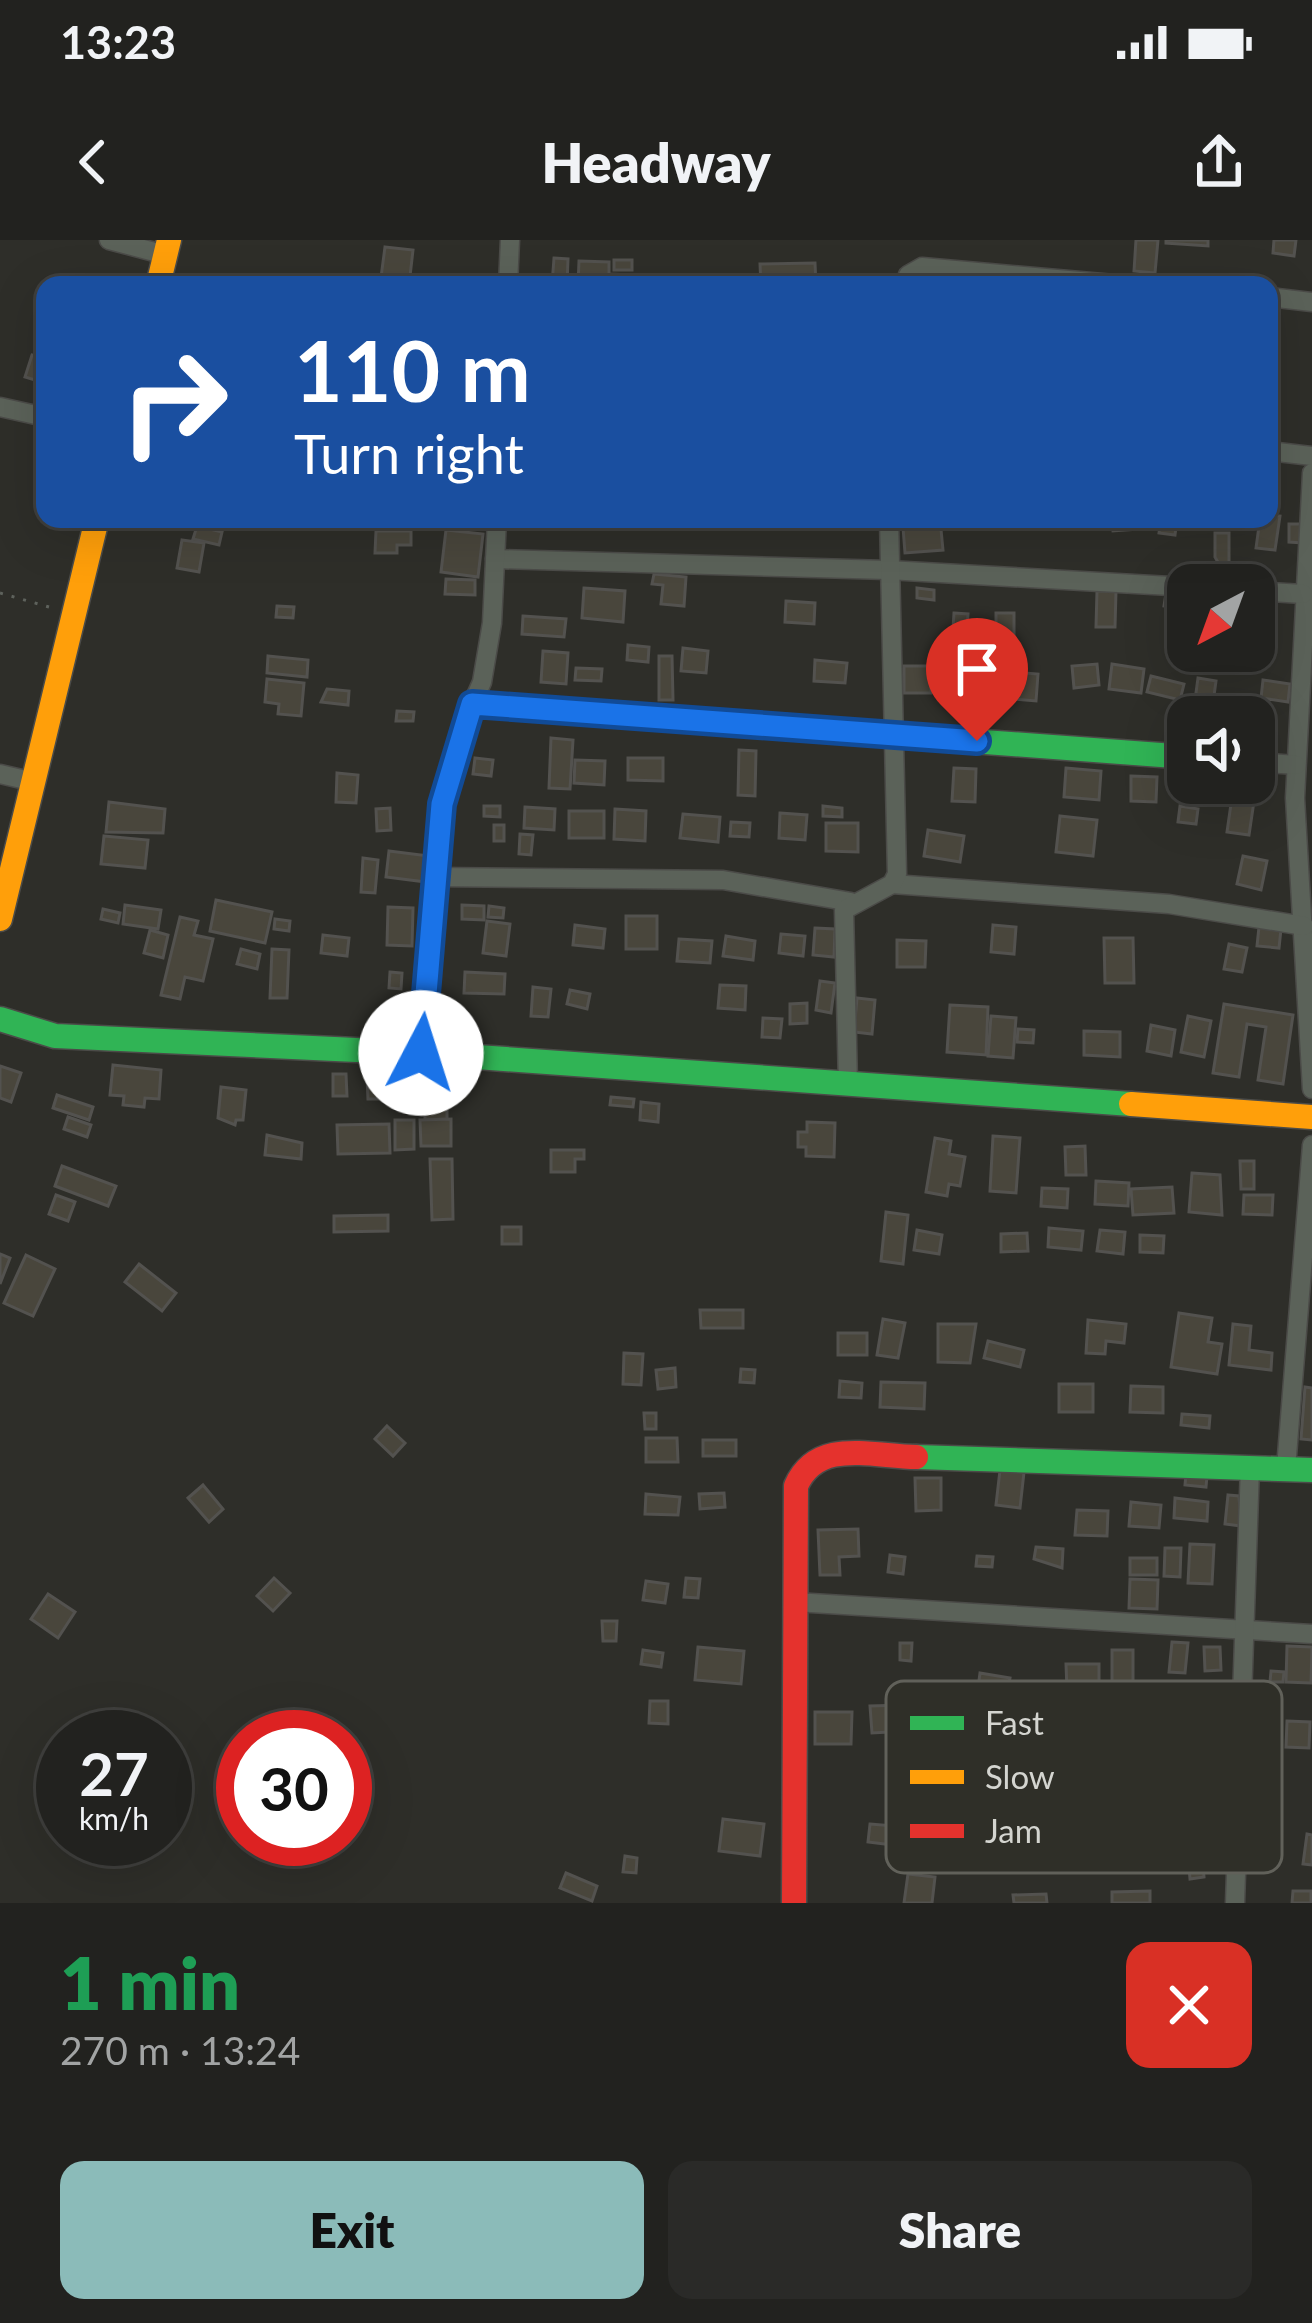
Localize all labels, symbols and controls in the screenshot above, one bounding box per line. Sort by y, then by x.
text: 13:23 [60,15,176,69]
icon: back [60,129,126,195]
icon: share [1186,129,1252,195]
text: Headway [541,130,771,195]
text: 110 m [294,319,531,420]
icon: right [96,324,252,480]
text: Turn right [294,421,524,486]
north arrow [1167,564,1275,672]
map controls [1167,564,1275,804]
pin [926,618,1028,741]
icon: arrive [944,636,1010,702]
button: sound [1167,696,1275,804]
position arrow [358,990,484,1116]
legend [886,1681,1282,1873]
text: Fast [985,1702,1044,1742]
speed limit sign: 30 [216,1710,372,1866]
text: 27 [79,1737,149,1809]
text: Slow [985,1756,1055,1796]
text: km/h [79,1800,149,1836]
text: Jam [985,1810,1042,1850]
text: 1 min [60,1939,240,2025]
button: close [1126,1942,1252,2068]
text: 270 m · 13:24 [60,2027,300,2073]
button: Exit [60,2161,644,2299]
button: Share [668,2161,1252,2299]

